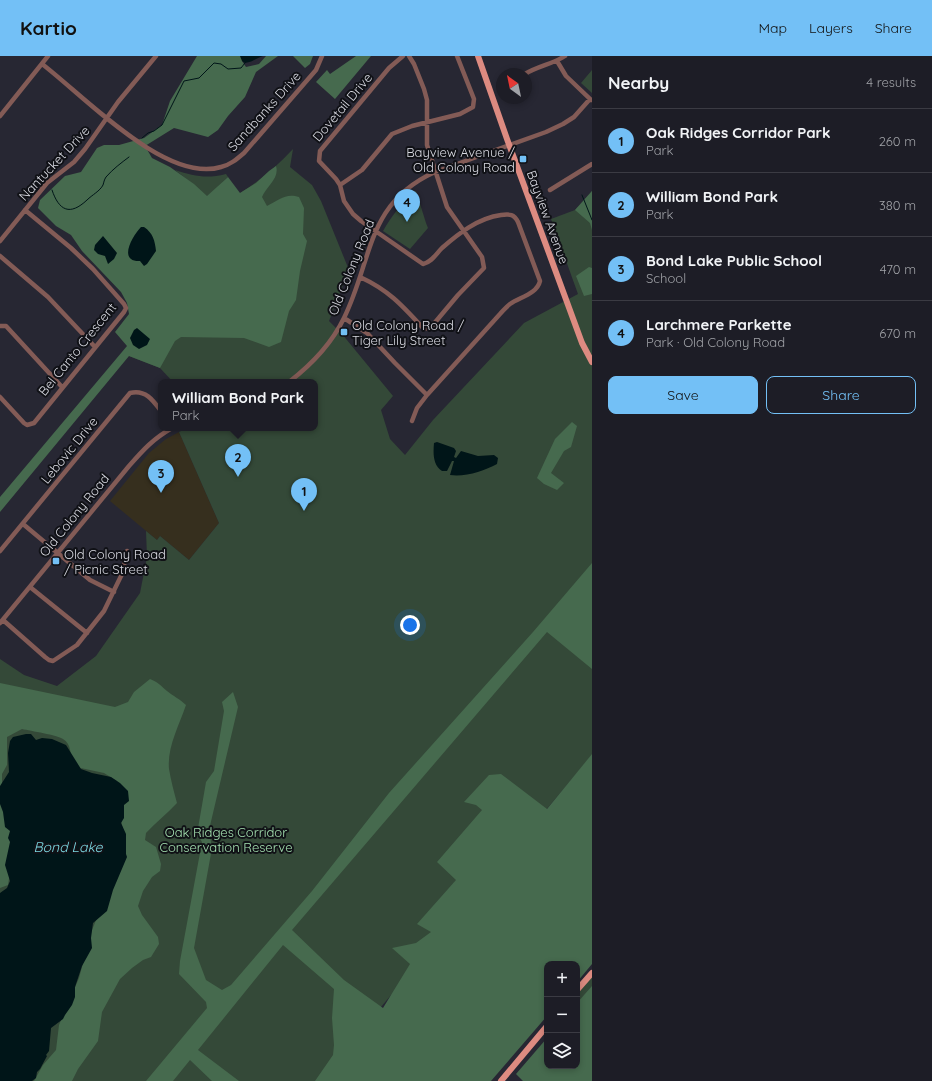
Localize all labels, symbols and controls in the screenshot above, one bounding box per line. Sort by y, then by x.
text: Kartio [20,16,77,40]
text: Map [758,19,787,37]
text: Layers [809,19,853,37]
text: Share [875,19,912,37]
street label: Sandbanks Drive [224,68,304,154]
north arrow [496,68,532,104]
street label: Dovetail Drive [309,70,375,144]
text: Nearby [608,72,669,93]
text: 4 results [866,74,916,90]
street label: Nantucket Drive [15,122,93,204]
text: Oak Ridges Corridor Park [646,123,831,142]
text: 1 [618,133,624,149]
text: 260 m [879,133,916,149]
text: Park [646,142,674,158]
place label: Bayview Avenue / Old Colony Road [406,144,515,175]
marker: Bayview Avenue / Old Colony Road [518,154,528,164]
street label: Bayview Avenue [524,168,572,266]
text: William Bond Park [646,187,778,206]
pin: 4 [394,189,420,222]
text: 2 [617,197,625,213]
text: 380 m [879,197,916,213]
text: Park [646,206,674,222]
street label: Old Colony Road [324,217,378,317]
text: Bond Lake Public School [646,251,822,270]
text: 3 [618,261,624,277]
text: 470 m [880,261,916,277]
text: School [646,270,686,286]
street label: Bel Canto Crescent [35,299,119,399]
text: Larchmere Parkette [646,315,792,334]
place label: Old Colony Road / Tiger Lily Street [352,317,464,348]
text: 4 [617,325,625,341]
text: 670 m [879,325,916,341]
marker: Old Colony Road / Tiger Lily Street [339,327,349,337]
text: Park · Old Colony Road [646,334,785,350]
button: Save [608,376,758,414]
button: Share [766,376,916,414]
popup [158,379,318,431]
text: William Bond Park [172,388,304,407]
text: Park [172,407,200,423]
street label: Lebovic Drive [37,413,101,487]
pin: 2 [225,444,251,477]
pin: 3 [148,460,174,493]
street label: Old Colony Road [36,470,112,560]
pin: 1 [291,478,317,511]
place label: Old Colony Road / Picnic Street [64,546,166,577]
marker: Old Colony Road / Picnic Street [51,556,61,566]
your location [400,615,420,635]
park label: Oak Ridges Corridor Conservation Reserve [159,824,293,855]
water label: Bond Lake [34,838,104,856]
map controls [544,961,580,1069]
button: + [544,961,580,997]
button: − [544,997,580,1033]
button: layers [544,1033,580,1069]

